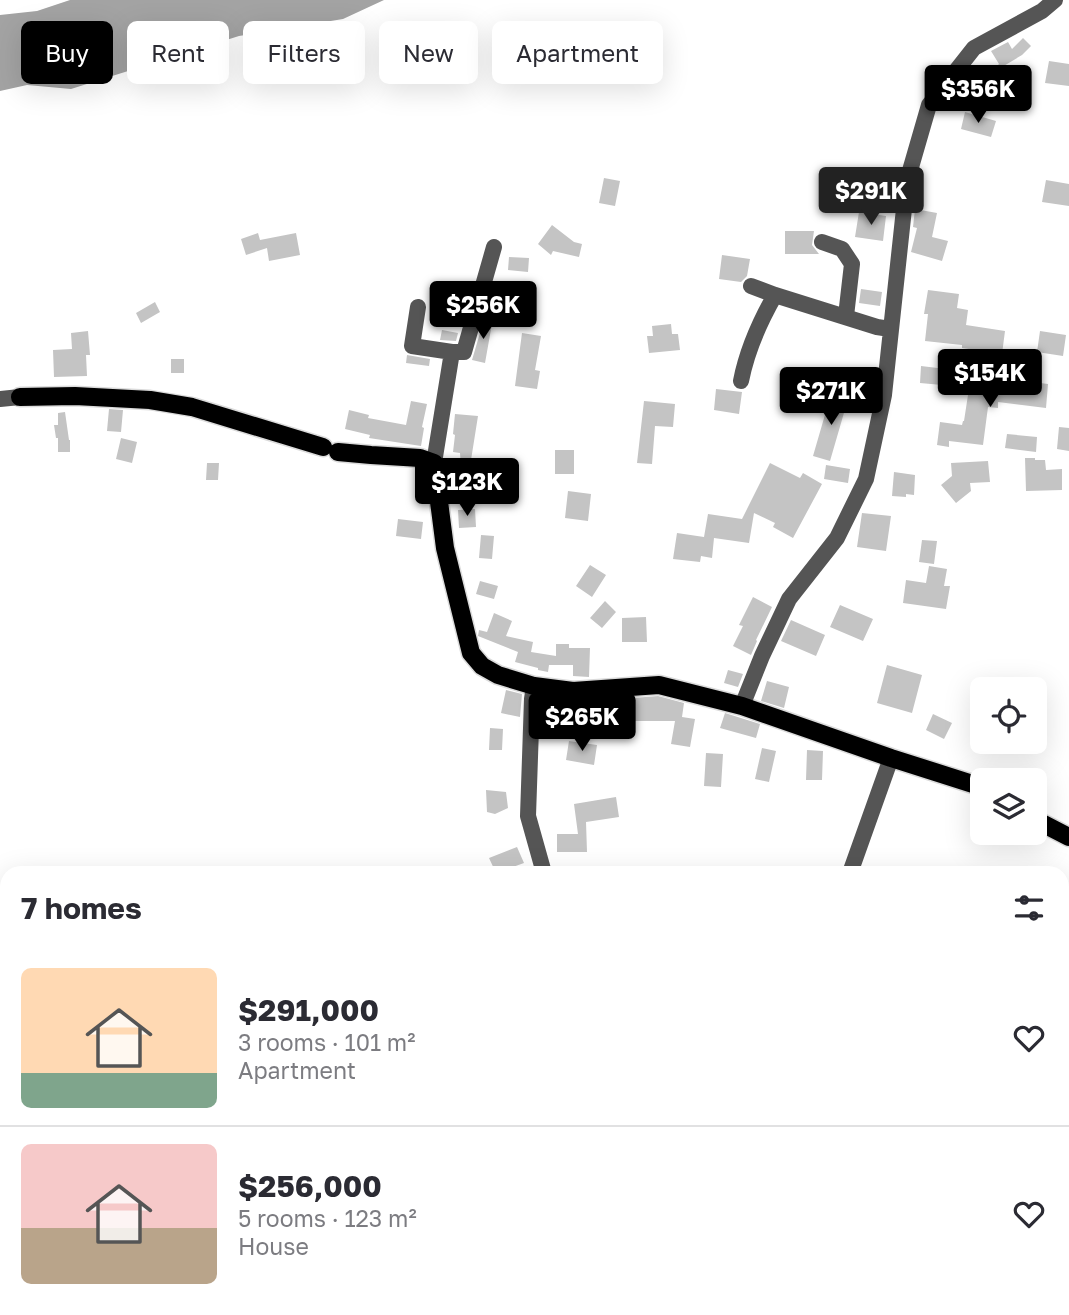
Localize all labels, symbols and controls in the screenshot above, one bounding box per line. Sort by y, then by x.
chip: Buy [21,21,113,84]
chip: Rent [127,21,229,84]
chip: Filters [243,21,365,84]
chip: New [379,21,478,84]
chip: Apartment [492,21,663,84]
pin: $356K [929,66,1027,125]
text: $356K [941,74,1015,102]
pin: $291K [822,168,920,227]
text: $291K [835,176,907,204]
pin: $256K [434,282,532,341]
text: $256K [446,290,520,318]
pin: $154K [941,350,1039,409]
text: $154K [954,358,1026,386]
pin: $271K [782,368,880,427]
text: $271K [796,376,866,404]
pin: $123K [418,458,516,518]
text: $123K [431,467,503,495]
map controls [970,677,1047,845]
button: locate [970,677,1047,754]
pin: $265K [533,694,631,753]
text: $265K [545,702,619,730]
button: layers [970,768,1047,845]
icon: filters [1010,889,1048,927]
text: 7 homes [21,890,142,926]
text: $291,000 [238,992,379,1028]
icon: home [77,996,161,1080]
icon: heart [1010,1019,1048,1057]
text: 3 rooms · 101 m² [238,1028,415,1056]
text: Apartment [238,1056,356,1084]
text: $256,000 [238,1168,382,1204]
icon: home [77,1172,161,1256]
icon: heart [1010,1195,1048,1233]
text: 5 rooms · 123 m² [238,1204,417,1232]
text: House [238,1232,309,1260]

